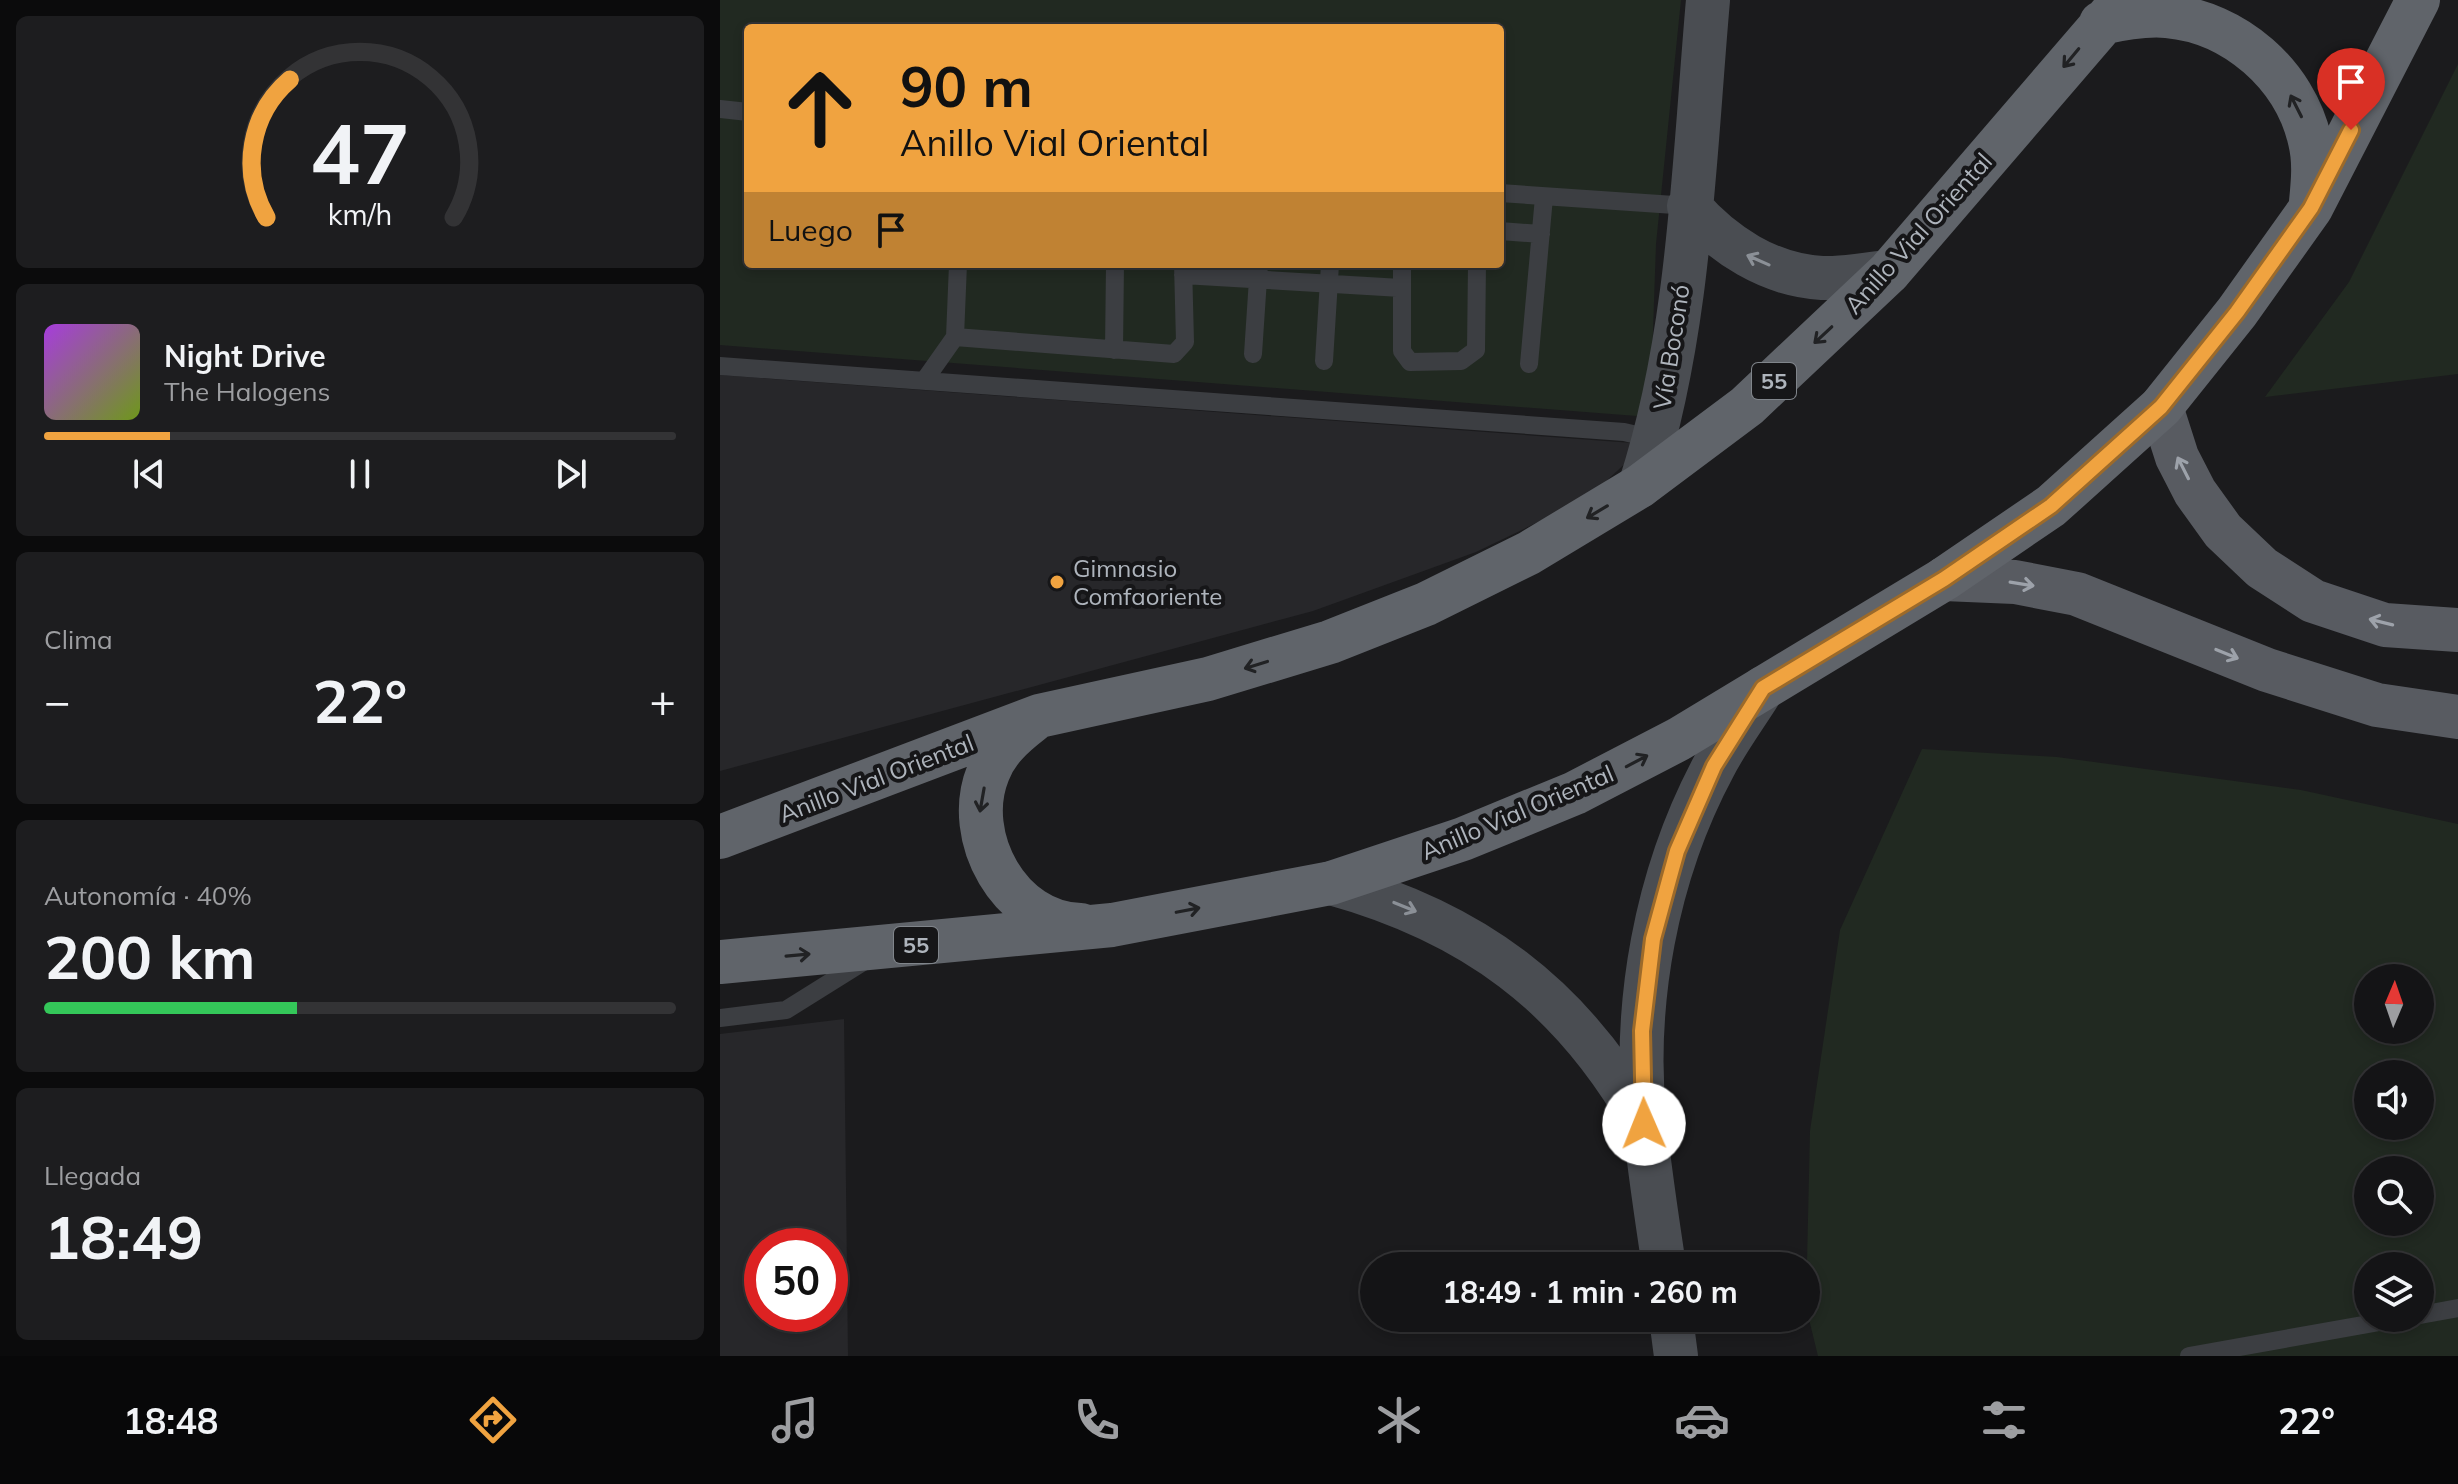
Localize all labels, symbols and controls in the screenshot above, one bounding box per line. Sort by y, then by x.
one-way arrow [2062,48,2080,68]
pin [2317,48,2385,130]
text: 90 m [900,51,1033,121]
icon: ahead [768,56,872,160]
icon: arrive [2329,60,2373,104]
one-way arrow [2287,94,2303,118]
text: 47 [310,100,410,205]
text: Anillo Vial Oriental [900,120,1209,165]
street label: Anillo Vial Oriental [1838,146,1998,320]
text: km/h [328,196,392,232]
icon: arrive [869,208,913,252]
text: Luego [768,211,853,249]
one-way arrow [1747,252,1771,267]
street label: Vía Boconó [1646,282,1696,412]
one-way arrow [1813,325,1833,344]
text: Night Drive [164,337,326,375]
road number: 55 [1752,363,1796,399]
text: The Halogens [164,375,330,408]
icon: previous [127,452,171,496]
icon: pause [338,452,382,496]
icon: next [549,452,593,496]
one-way arrow [2175,457,2190,481]
one-way arrow [1586,504,1609,520]
place label: Gimnasio Comfaoriente [1073,553,1222,611]
marker: Gimnasio Comfaoriente [1048,573,1066,591]
one-way arrow [2009,577,2034,592]
one-way arrow [2368,614,2394,629]
text: Clima [44,623,113,656]
one-way arrow [2214,647,2239,662]
one-way arrow [1243,658,1269,673]
text: 22° [313,663,407,738]
text: − [44,673,70,728]
text: + [650,673,676,728]
street label: Anillo Vial Oriental [774,727,978,829]
one-way arrow [1625,752,1649,768]
street label: Anillo Vial Oriental [1416,758,1618,866]
one-way arrow [974,787,989,813]
text: Autonomía · 40% [44,879,252,912]
one-way arrow [1392,901,1417,915]
one-way arrow [1175,902,1201,917]
text: 200 km [44,919,256,994]
road number: 55 [894,927,938,963]
one-way arrow [784,948,811,963]
north arrow [2354,964,2434,1044]
map controls [2354,964,2434,1332]
button: sound [2354,1060,2434,1140]
position arrow [1602,1082,1686,1166]
button: search [2354,1156,2434,1236]
text: Llegada [44,1159,141,1192]
text: 18:49 [44,1199,203,1274]
speed limit sign: 50 [744,1228,848,1332]
button: layers [2354,1252,2434,1332]
text: 18:49 · 1 min · 260 m [1442,1273,1738,1311]
icon: directions [465,1392,521,1448]
icon: music [767,1392,823,1448]
icon: phone [1069,1392,1125,1448]
icon: climate [1371,1392,1427,1448]
icon: car [1674,1392,1730,1448]
icon: filters [1976,1392,2032,1448]
text: 18:48 [123,1398,218,1443]
text: 22° [2278,1398,2335,1443]

